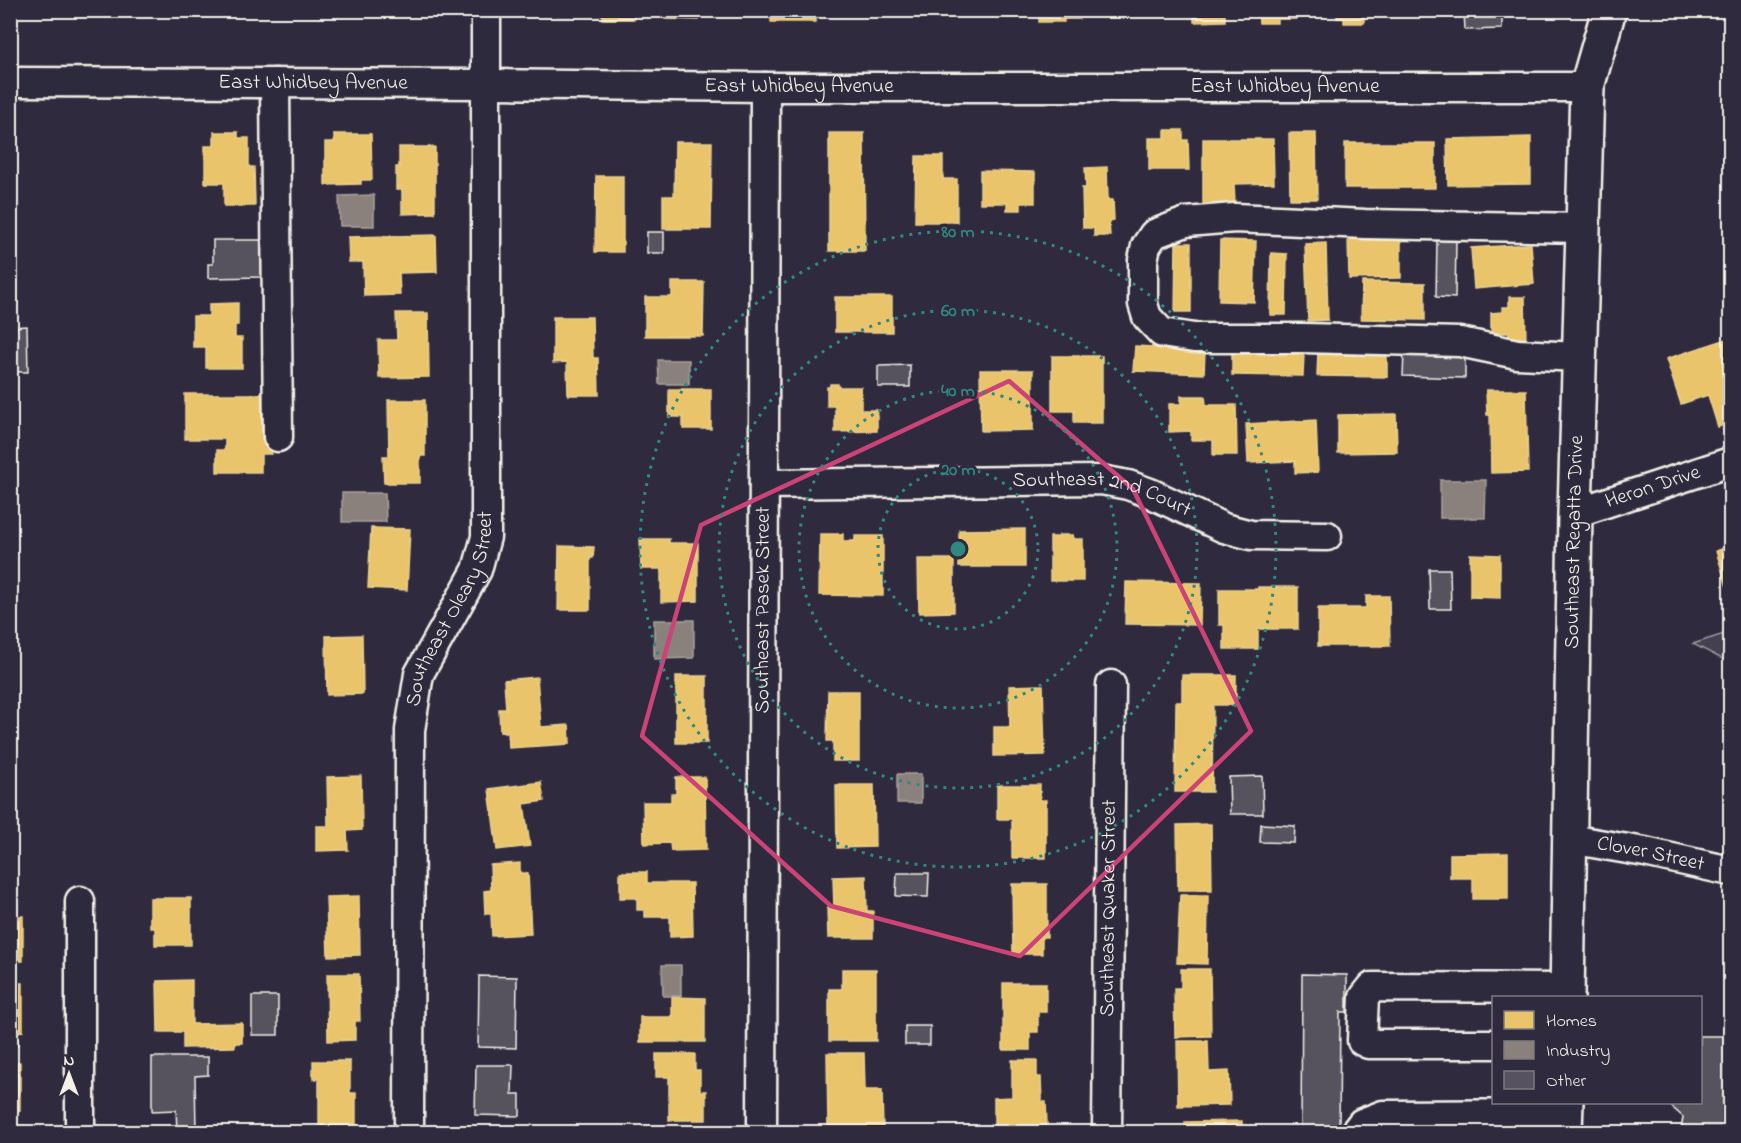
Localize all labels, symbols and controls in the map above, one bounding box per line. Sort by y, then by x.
street label: East Whidbey Avenue [218,68,408,100]
street label: East Whidbey Avenue [704,71,894,104]
street label: East Whidbey Avenue [1190,72,1380,104]
text: 80 m [941,220,975,246]
text: 60 m [941,299,975,325]
text: 40 m [941,379,975,405]
street label: Southeast Regatta Drive [1558,434,1592,649]
text: 20 m [939,458,976,484]
street label: Heron Drive [1601,458,1705,517]
street label: Southeast 2nd Court [1012,465,1196,525]
street label: Southeast Pasek Street [748,506,779,714]
street label: Southeast Oleary Street [399,511,501,709]
centre of rings [948,539,968,559]
street label: Southeast Quaker Street [1093,799,1125,1017]
street label: Clover Street [1595,829,1707,880]
legend [1492,996,1702,1104]
text: Homes [1546,1009,1597,1035]
text: Industry [1546,1039,1610,1065]
north arrow [39,1044,99,1104]
text: N [64,1049,75,1073]
text: Other [1546,1069,1586,1095]

